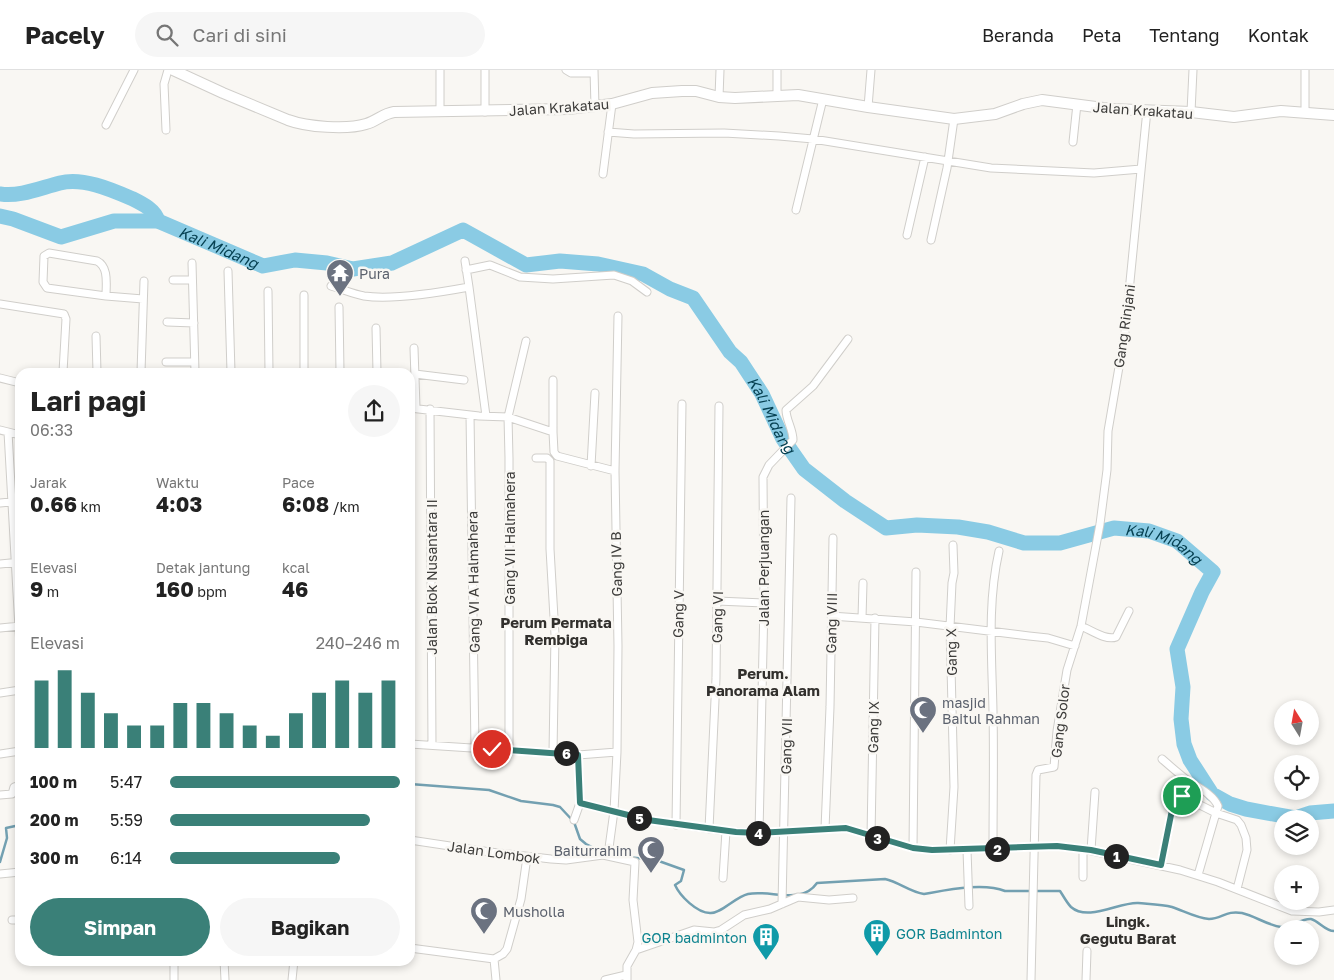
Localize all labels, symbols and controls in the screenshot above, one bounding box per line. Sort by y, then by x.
search box [135,12,485,57]
text: Pacely [25,20,105,49]
icon: search [153,21,181,49]
text: Cari di sini [193,23,287,46]
text: Beranda [982,24,1054,46]
text: Peta [1082,24,1121,46]
text: Tentang [1149,24,1220,46]
text: Kontak [1248,24,1309,46]
street label: Jalan Krakatau [508,95,610,119]
street label: Jalan Krakatau [1092,98,1194,122]
water label: Kali Midang [176,222,263,274]
temple icon: Pura [325,258,355,297]
place label: Pura [359,265,390,282]
street label: Gang Rinjani [1110,283,1138,369]
water label: Kali Midang [744,373,800,459]
text: Lari pagi [30,384,146,417]
button: share [348,385,400,437]
text: 06:33 [30,420,73,440]
street label: Gang VII Halmahera [501,471,518,605]
text: Jarak [30,474,67,491]
text: Waktu [156,474,199,491]
text: Pace [282,474,315,491]
text: 0.66 [30,491,77,517]
text: 4:03 [156,491,202,517]
text: 6:08 [282,491,329,517]
text: km [77,498,101,515]
text: /km [329,498,360,515]
street label: Jalan Blok Nusantara II [423,499,440,655]
street label: Jalan Perjuangan [755,510,772,626]
street label: Gang VI A Halmahera [463,511,483,653]
water label: Kali Midang [1124,520,1207,570]
street label: Gang IV B [607,531,625,597]
text: Elevasi [30,559,77,576]
text: Detak jantung [156,559,250,576]
text: kcal [282,559,310,576]
text: 9 [30,576,43,602]
text: 160 [156,576,194,602]
text: 46 [282,576,308,602]
text: m [43,583,59,600]
text: bpm [194,583,227,600]
street label: Gang V [669,589,687,638]
street label: Gang VI [708,591,726,643]
street label: Gang VIII [822,592,840,654]
district label: Perum Permata Rembiga [500,613,612,648]
street label: Gang X [942,628,960,676]
text: Elevasi [30,633,84,653]
text: 240–246 m [316,633,400,653]
district label: Perum. Panorama Alam [706,664,820,699]
street label: Gang Solor [1047,683,1073,759]
place label: masjid Baitul Rahman [942,694,1040,727]
mosque icon: masjid Baitul Rahman [908,695,938,734]
north arrow [1274,700,1319,745]
map controls [1274,700,1319,965]
street label: Gang IX [864,701,882,753]
street label: Gang VII [777,718,795,774]
pin [471,728,513,770]
icon: check [478,735,506,763]
pin: 6 [554,740,578,766]
text: 6 [562,745,571,762]
button: locate [1274,755,1319,800]
text: 100 m [30,772,77,792]
text: 5:47 [110,772,142,792]
pin [1161,775,1203,817]
icon: arrive [1168,782,1196,810]
pin: 5 [626,806,652,830]
text: 200 m [30,810,79,830]
text: 5:59 [110,810,143,830]
text: 5 [635,810,644,827]
button: layers [1274,810,1319,855]
pin: 4 [746,820,770,846]
text: 4 [754,825,763,842]
pin: 3 [864,826,890,850]
text: 3 [873,830,882,847]
mosque icon: Baiturrahim [636,835,666,874]
pin: 2 [984,836,1010,862]
street label: Jalan Lombok [446,837,542,867]
text: 2 [993,841,1002,858]
place label: Baiturrahim [553,842,632,859]
pin: 1 [1104,844,1128,868]
text: 300 m [30,848,79,868]
text: 6:14 [110,848,142,868]
text: 1 [1113,848,1120,865]
button: + [1274,865,1319,910]
mosque icon: Musholla [469,896,499,935]
button: Simpan [30,898,210,956]
button: Bagikan [220,898,400,956]
place label: Musholla [503,903,565,920]
district label: Lingk. Gegutu Barat [1080,912,1176,947]
building icon: GOR Badminton [862,918,892,957]
button: − [1274,920,1319,965]
building icon: GOR badminton [751,922,781,961]
place label: GOR Badminton [896,925,1002,942]
place label: GOR badminton [641,929,747,946]

